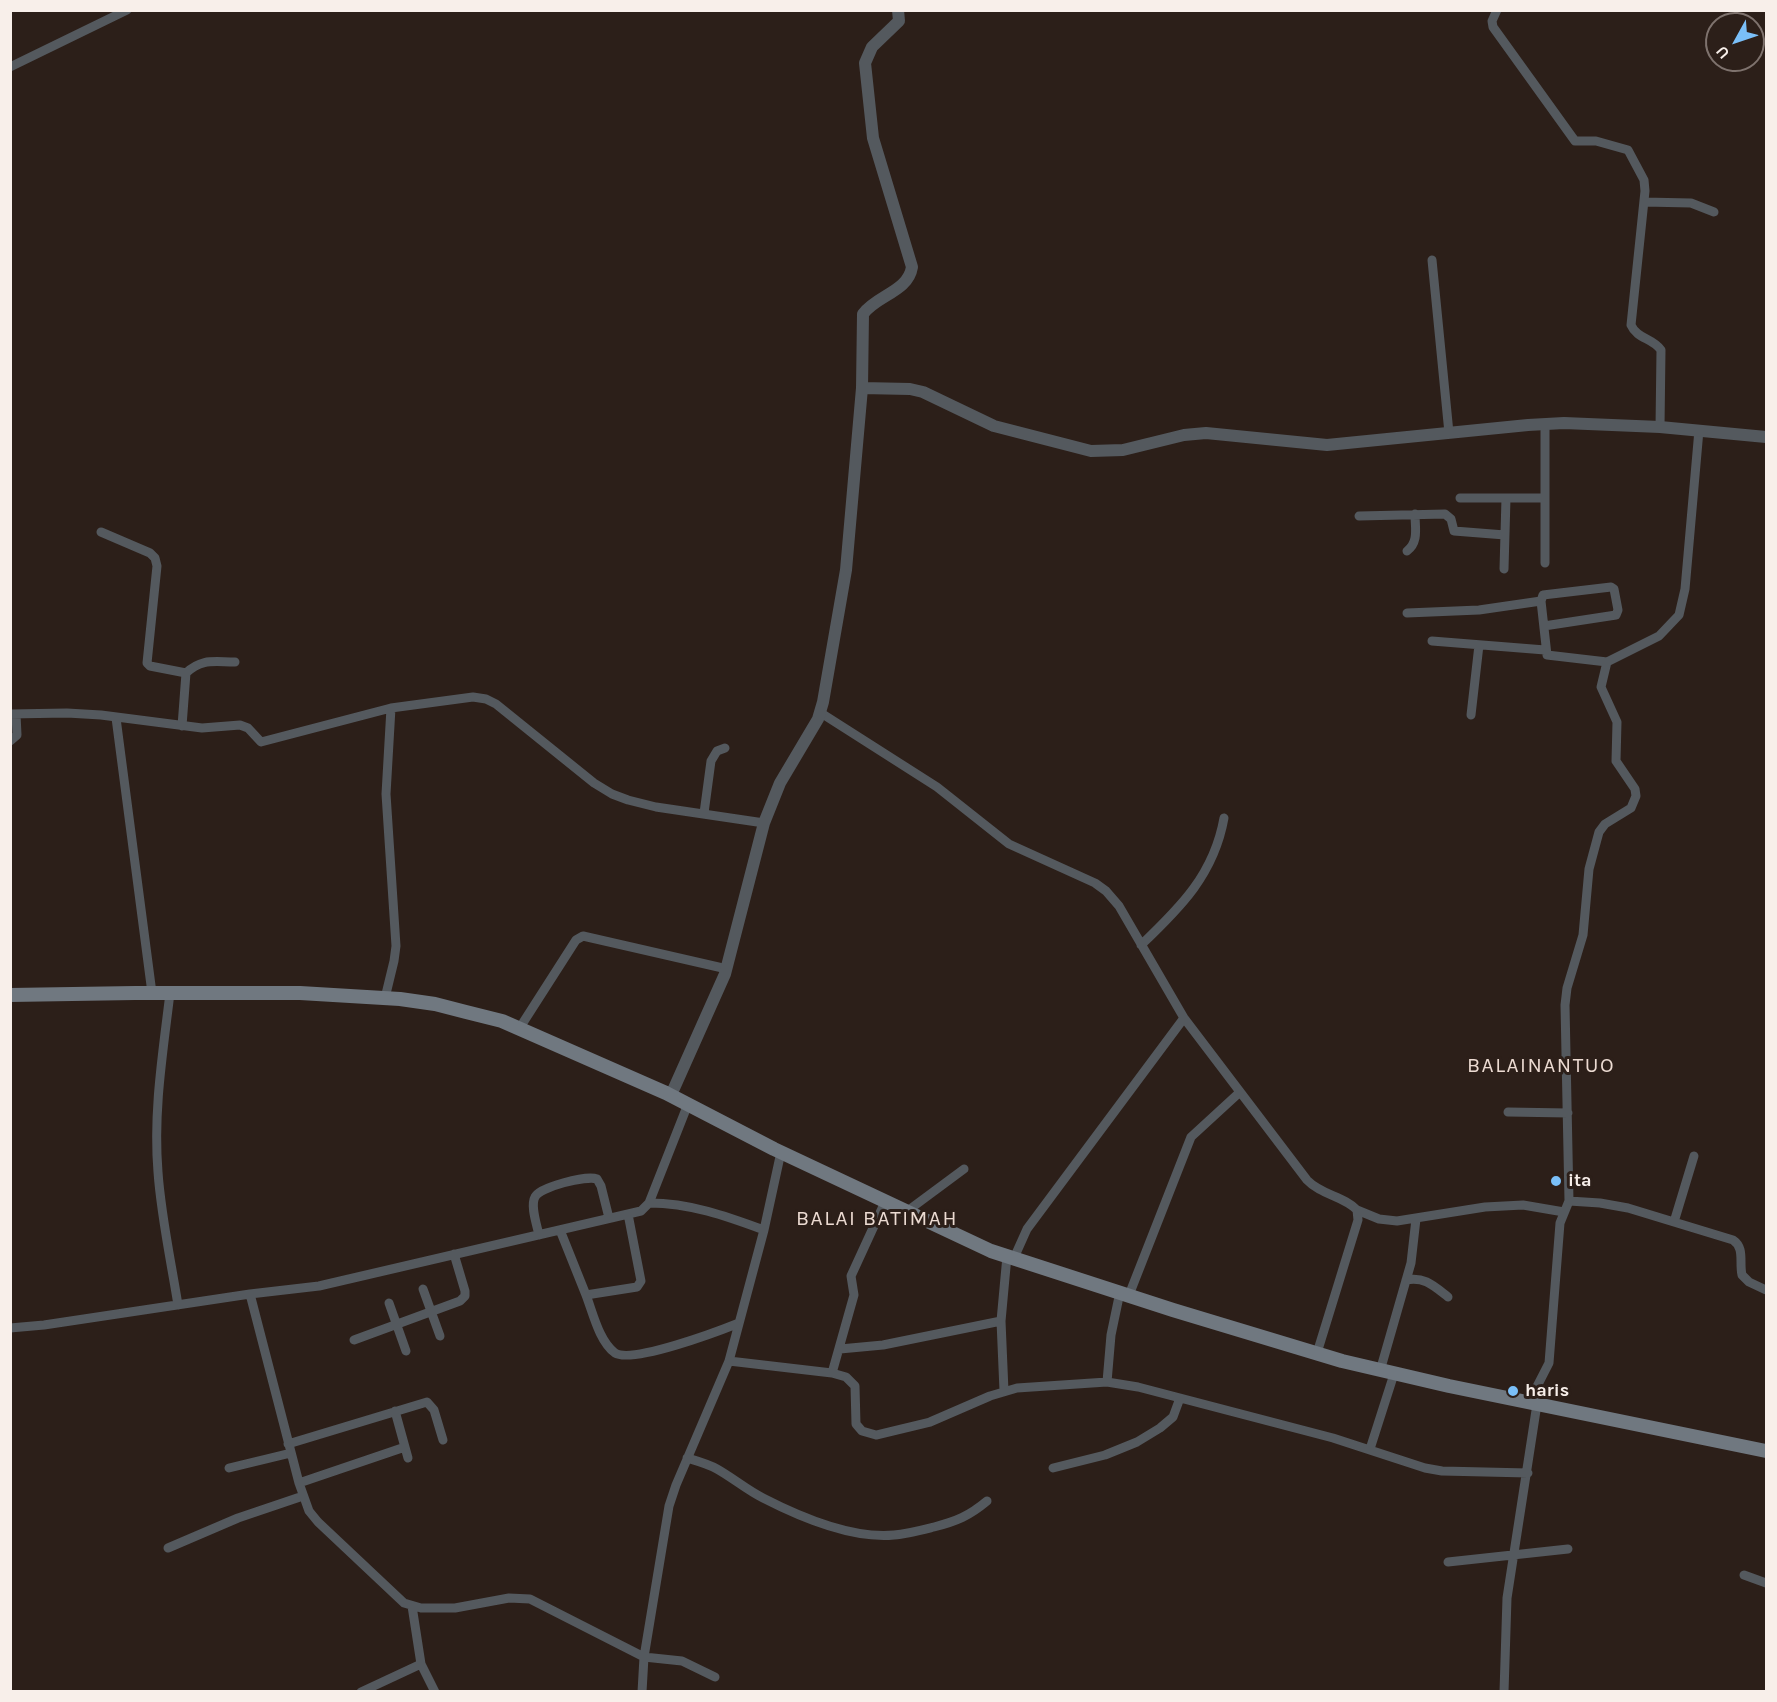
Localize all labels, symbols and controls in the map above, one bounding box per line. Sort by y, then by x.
north arrow [1705,12,1765,72]
text: U [1712,42,1733,63]
district label: BALAINANTUO [1467,1053,1615,1079]
place label: ita [1568,1170,1592,1192]
marker: ita [1549,1174,1563,1188]
district label: BALAI BATIMAH [796,1206,958,1232]
place label: haris [1525,1380,1569,1402]
marker: haris [1506,1384,1520,1398]

